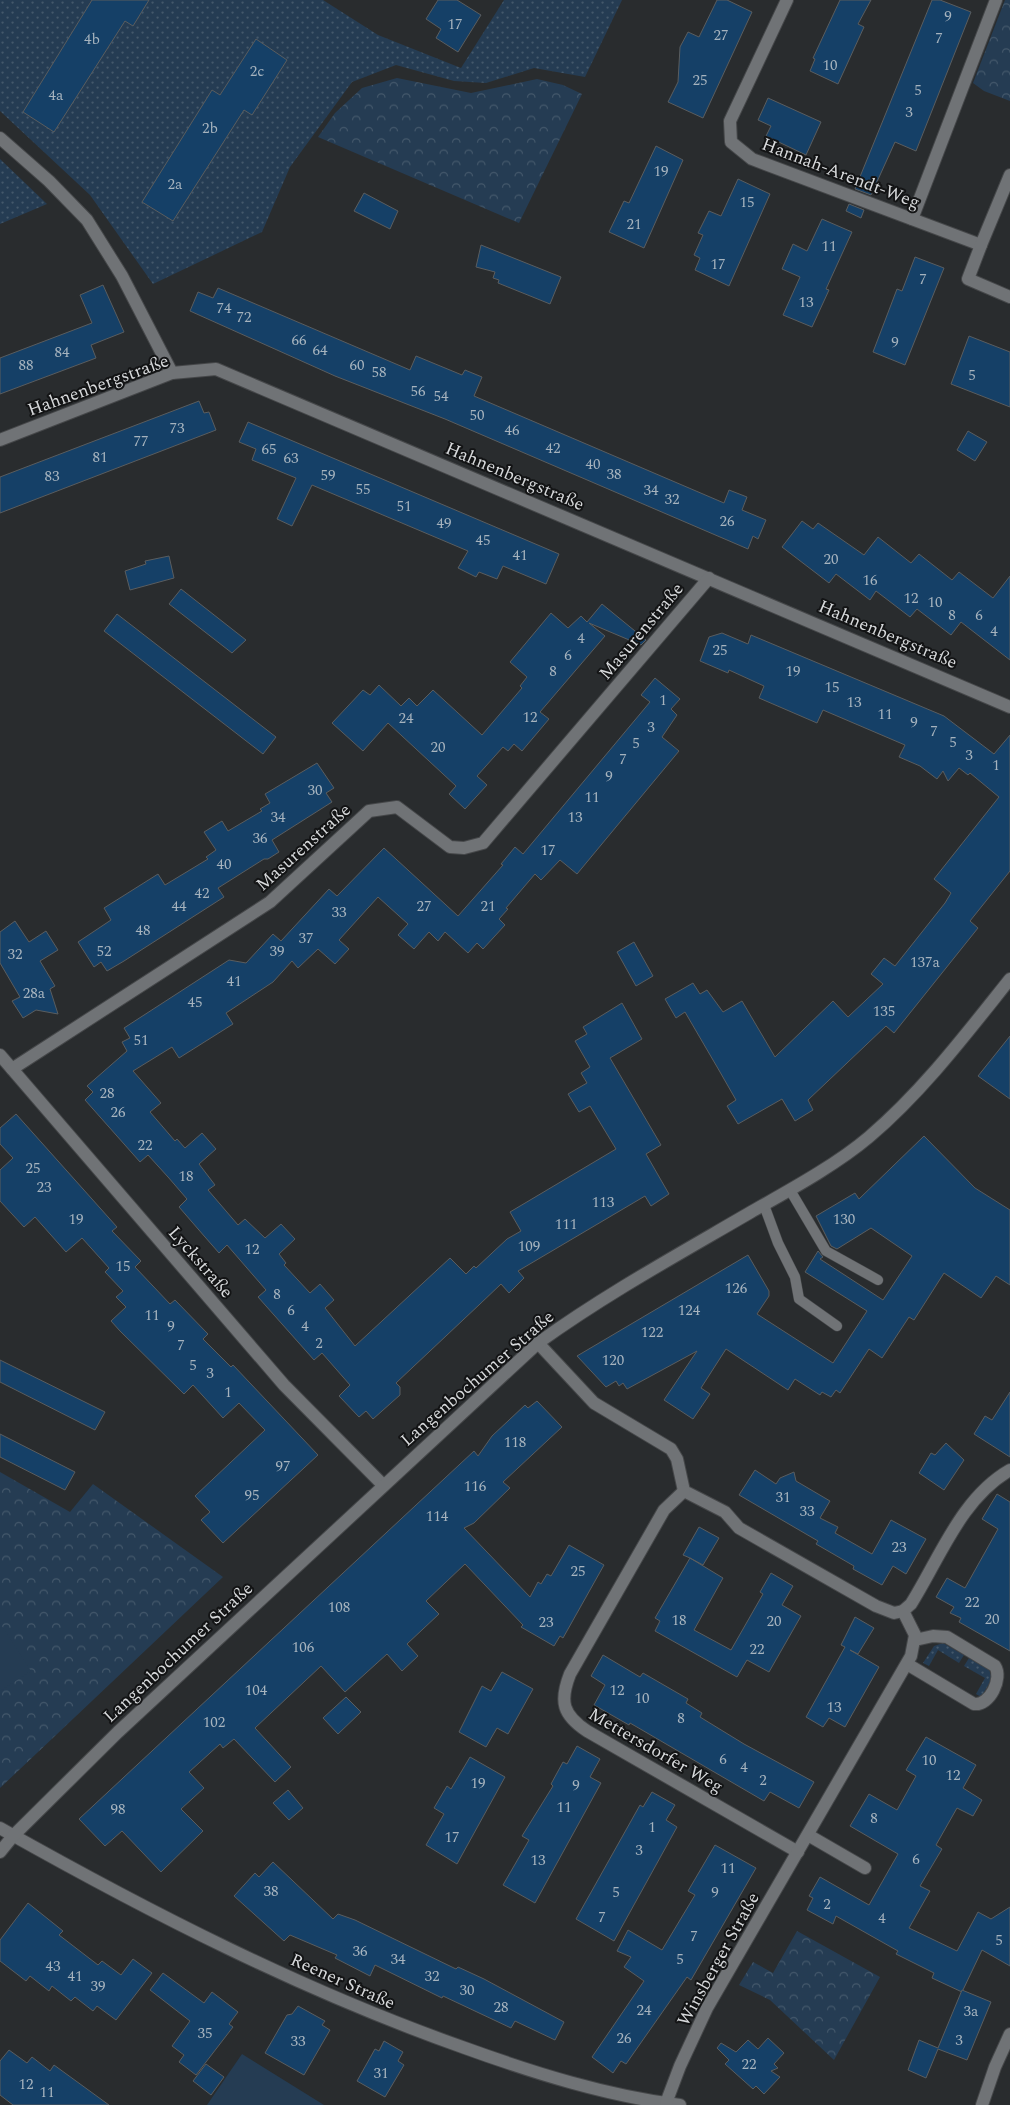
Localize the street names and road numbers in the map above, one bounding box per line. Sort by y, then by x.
street label: Hannah-Arendt-Weg [758,131,924,216]
street label: Hahnenbergstraße [24,347,173,424]
street label: Hahnenbergstraße [441,435,589,518]
street label: Masurenstraße [592,577,690,686]
street label: Hahnenbergstraße [814,593,962,676]
street label: Masurenstraße [250,797,357,898]
street label: Lyckstraße [162,1220,240,1304]
street label: Langenbochumer Straße [394,1304,560,1453]
street label: Langenbochumer Straße [97,1576,259,1729]
street label: Mettersdorfer Weg [583,1701,728,1800]
street label: Winsberger Straße [670,1887,766,2031]
street label: Reener Straße [286,1946,400,2017]

